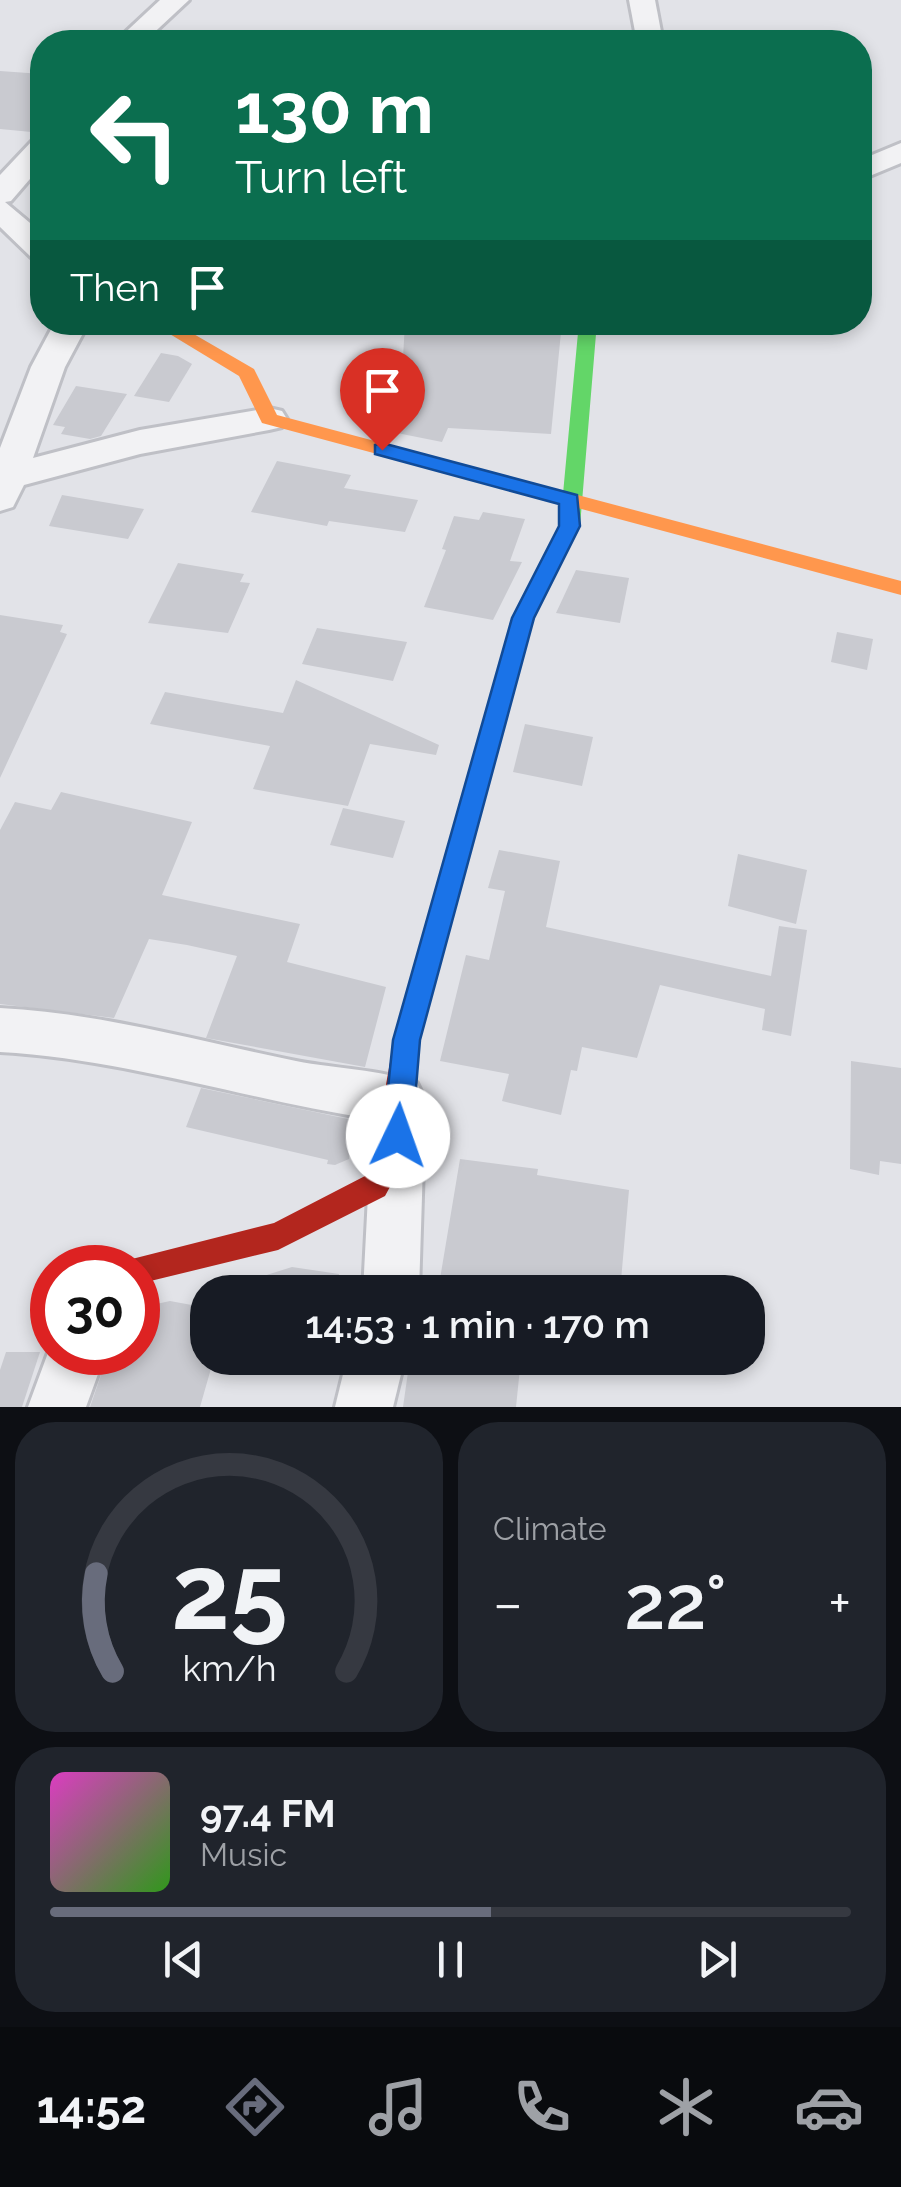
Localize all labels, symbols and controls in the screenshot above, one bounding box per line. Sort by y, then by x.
text: 130 m [235,67,434,149]
icon: left [70,70,200,200]
text: Turn left [235,151,407,204]
icon: arrive [180,260,235,315]
text: Then [70,265,160,310]
pin [340,348,425,451]
icon: arrive [355,363,410,418]
position arrow [346,1084,450,1188]
speed limit sign: 30 [30,1245,160,1375]
text: 14:53 · 1 min · 170 m [305,1302,650,1347]
text: Climate [493,1510,607,1547]
text: 25 [171,1531,287,1653]
text: 22° [624,1558,727,1647]
text: − [493,1571,523,1636]
text: + [828,1571,851,1636]
text: km/h [182,1647,276,1689]
text: 97.4 FM [200,1791,336,1836]
text: Music [200,1836,287,1873]
icon: previous [156,1932,211,1987]
icon: pause [423,1932,478,1987]
icon: next [690,1932,745,1987]
icon: directions [220,2072,290,2142]
icon: music [363,2072,433,2142]
icon: phone [507,2072,577,2142]
icon: climate [651,2072,721,2142]
icon: car [794,2072,864,2142]
text: 14:52 [37,2081,146,2134]

